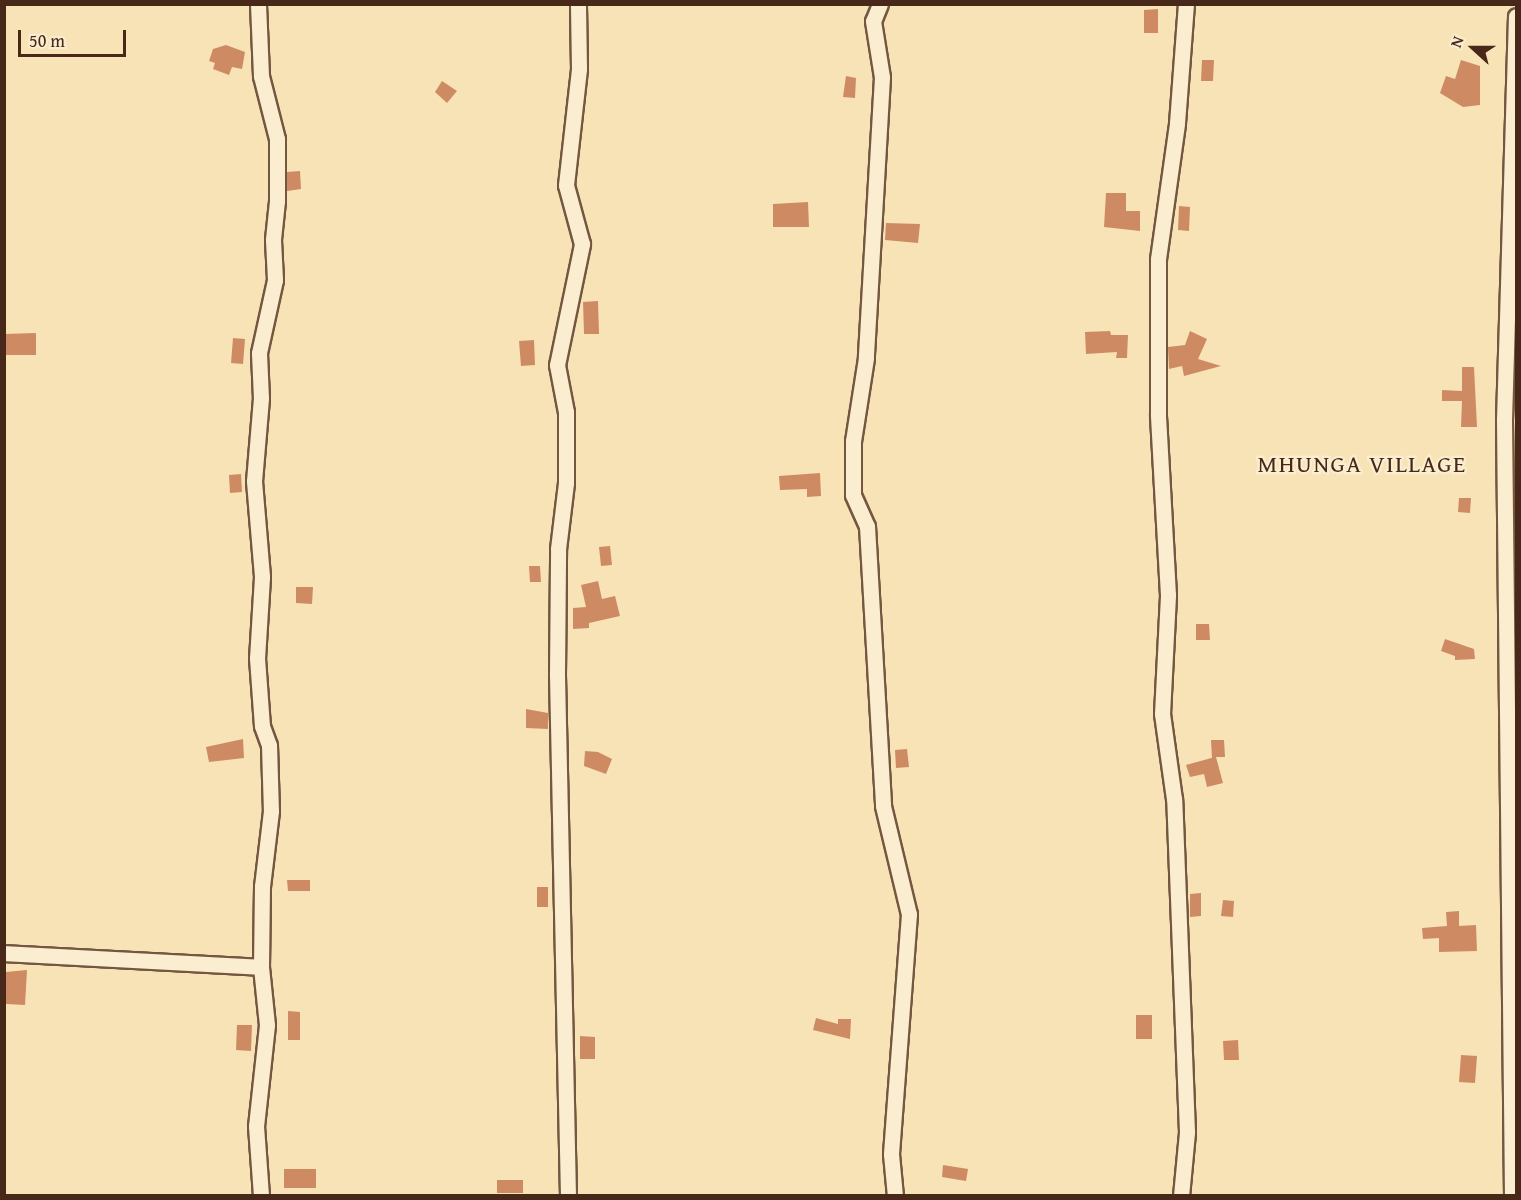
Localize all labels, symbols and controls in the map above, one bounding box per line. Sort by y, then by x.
scale bar [21,18,129,56]
north arrow [1443,18,1503,78]
text: 50 m [29,27,65,54]
text: N [1443,32,1469,51]
district label: MHUNGA VILLAGE [1257,450,1467,478]

